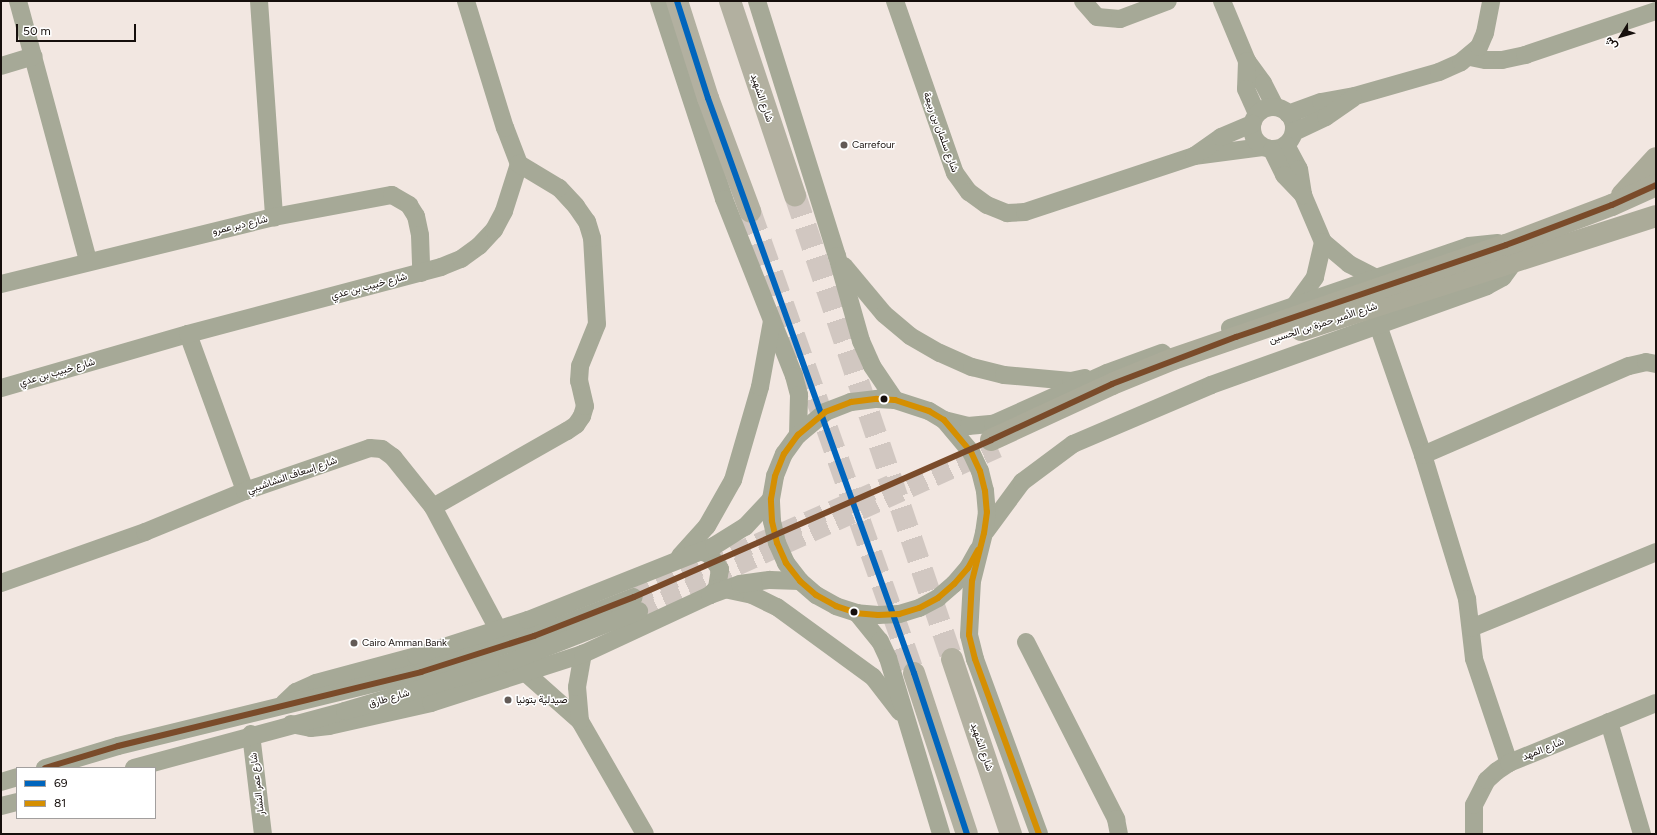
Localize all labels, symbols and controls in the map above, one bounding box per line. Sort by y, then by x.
scale bar [18,16,138,42]
north arrow [1601,16,1641,56]
text: 50 m [23,24,51,38]
text: ش [1602,34,1620,53]
street label: شارع الشهيد [748,72,776,124]
street label: شارع سلمان بن ربيعة [921,90,961,174]
place label: Carrefour [852,139,895,151]
marker: Carrefour [839,140,849,150]
street label: شارع دير عمرو [211,213,269,237]
street label: شارع خبيب بن عدي [330,270,408,302]
street label: شارع الأمير حمزة بن الحسين [1267,300,1379,346]
street label: شارع خبيب بن عدي [18,355,96,389]
unlabelled marker [879,394,889,404]
street label: شارع إسعاف النشاشيبي [245,454,339,496]
unlabelled marker [849,607,859,617]
place label: Cairo Amman Bank [362,637,447,649]
marker: Cairo Amman Bank [349,638,359,648]
street label: شارع طارق [367,686,411,710]
place label: صيدلية بتونيا [516,694,568,706]
marker: صيدلية بتونيا [503,695,513,705]
street label: شارع الشهيد [968,721,996,773]
street label: شارع المهد [1520,735,1566,763]
street label: شارع عمر النشار [247,752,267,816]
legend [16,767,156,819]
text: 69 [54,776,68,790]
text: 81 [54,796,66,810]

